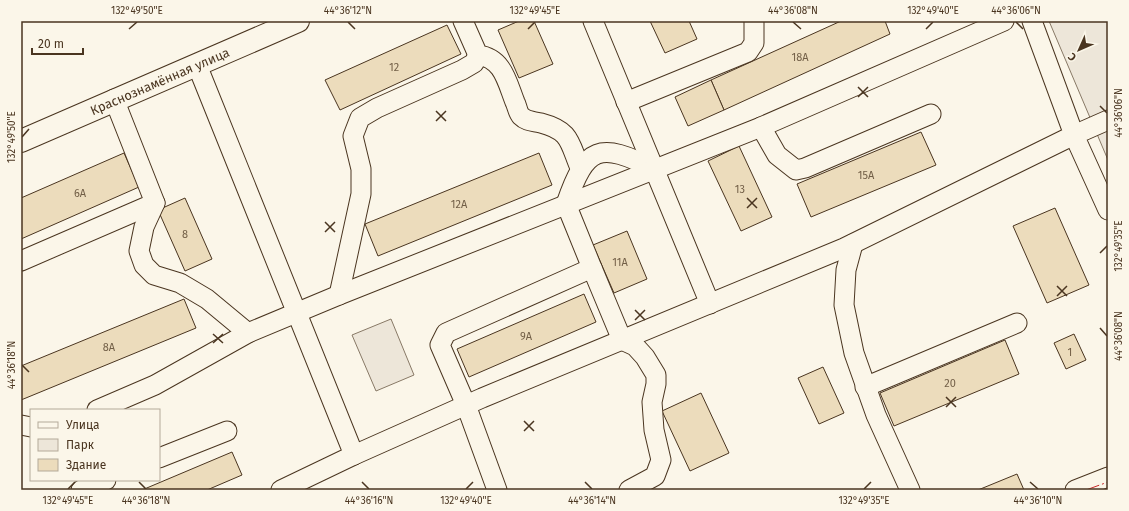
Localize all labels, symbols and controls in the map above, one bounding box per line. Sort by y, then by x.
text: 132°49'50"E [111,5,163,17]
text: 44°36'12"N [324,5,372,17]
text: 132°49'45"E [510,5,560,17]
text: 44°36'08"N [768,5,818,17]
text: 132°49'40"E [907,5,959,17]
text: 44°36'06"N [991,5,1041,17]
scale bar [32,30,83,56]
north arrow [1059,30,1099,70]
text: 20 m [38,37,64,51]
street label: Краснознамённая улица [88,45,232,118]
text: С [1065,49,1079,64]
house number: 18А [791,51,809,64]
house number: 12 [389,61,399,74]
text: 44°36'06"N [1113,88,1125,138]
text: 132°49'50"E [6,111,18,163]
house number: 15А [858,169,875,182]
house number: 13 [735,183,745,196]
house number: 6А [74,187,87,200]
house number: 12А [451,198,468,211]
text: 132°49'35"E [1113,221,1125,272]
house number: 8 [182,228,188,241]
house number: 11А [612,256,629,269]
text: 44°36'08"N [1113,311,1125,361]
house number: 9А [520,330,533,343]
text: 44°36'18"N [6,341,18,389]
house number: 8А [103,341,116,354]
house number: 1 [1068,346,1072,359]
house number: 20 [944,377,956,390]
legend [30,409,160,481]
text: Улица [66,418,100,432]
text: Парк [66,438,95,452]
text: Здание [66,458,106,472]
text: 132°49'45"E [43,495,93,507]
text: 44°36'18"N [122,495,170,507]
text: 44°36'16"N [345,495,393,507]
text: 132°49'40"E [440,495,492,507]
text: 44°36'14"N [568,495,616,507]
text: 132°49'35"E [839,495,890,507]
text: 44°36'10"N [1014,495,1062,507]

